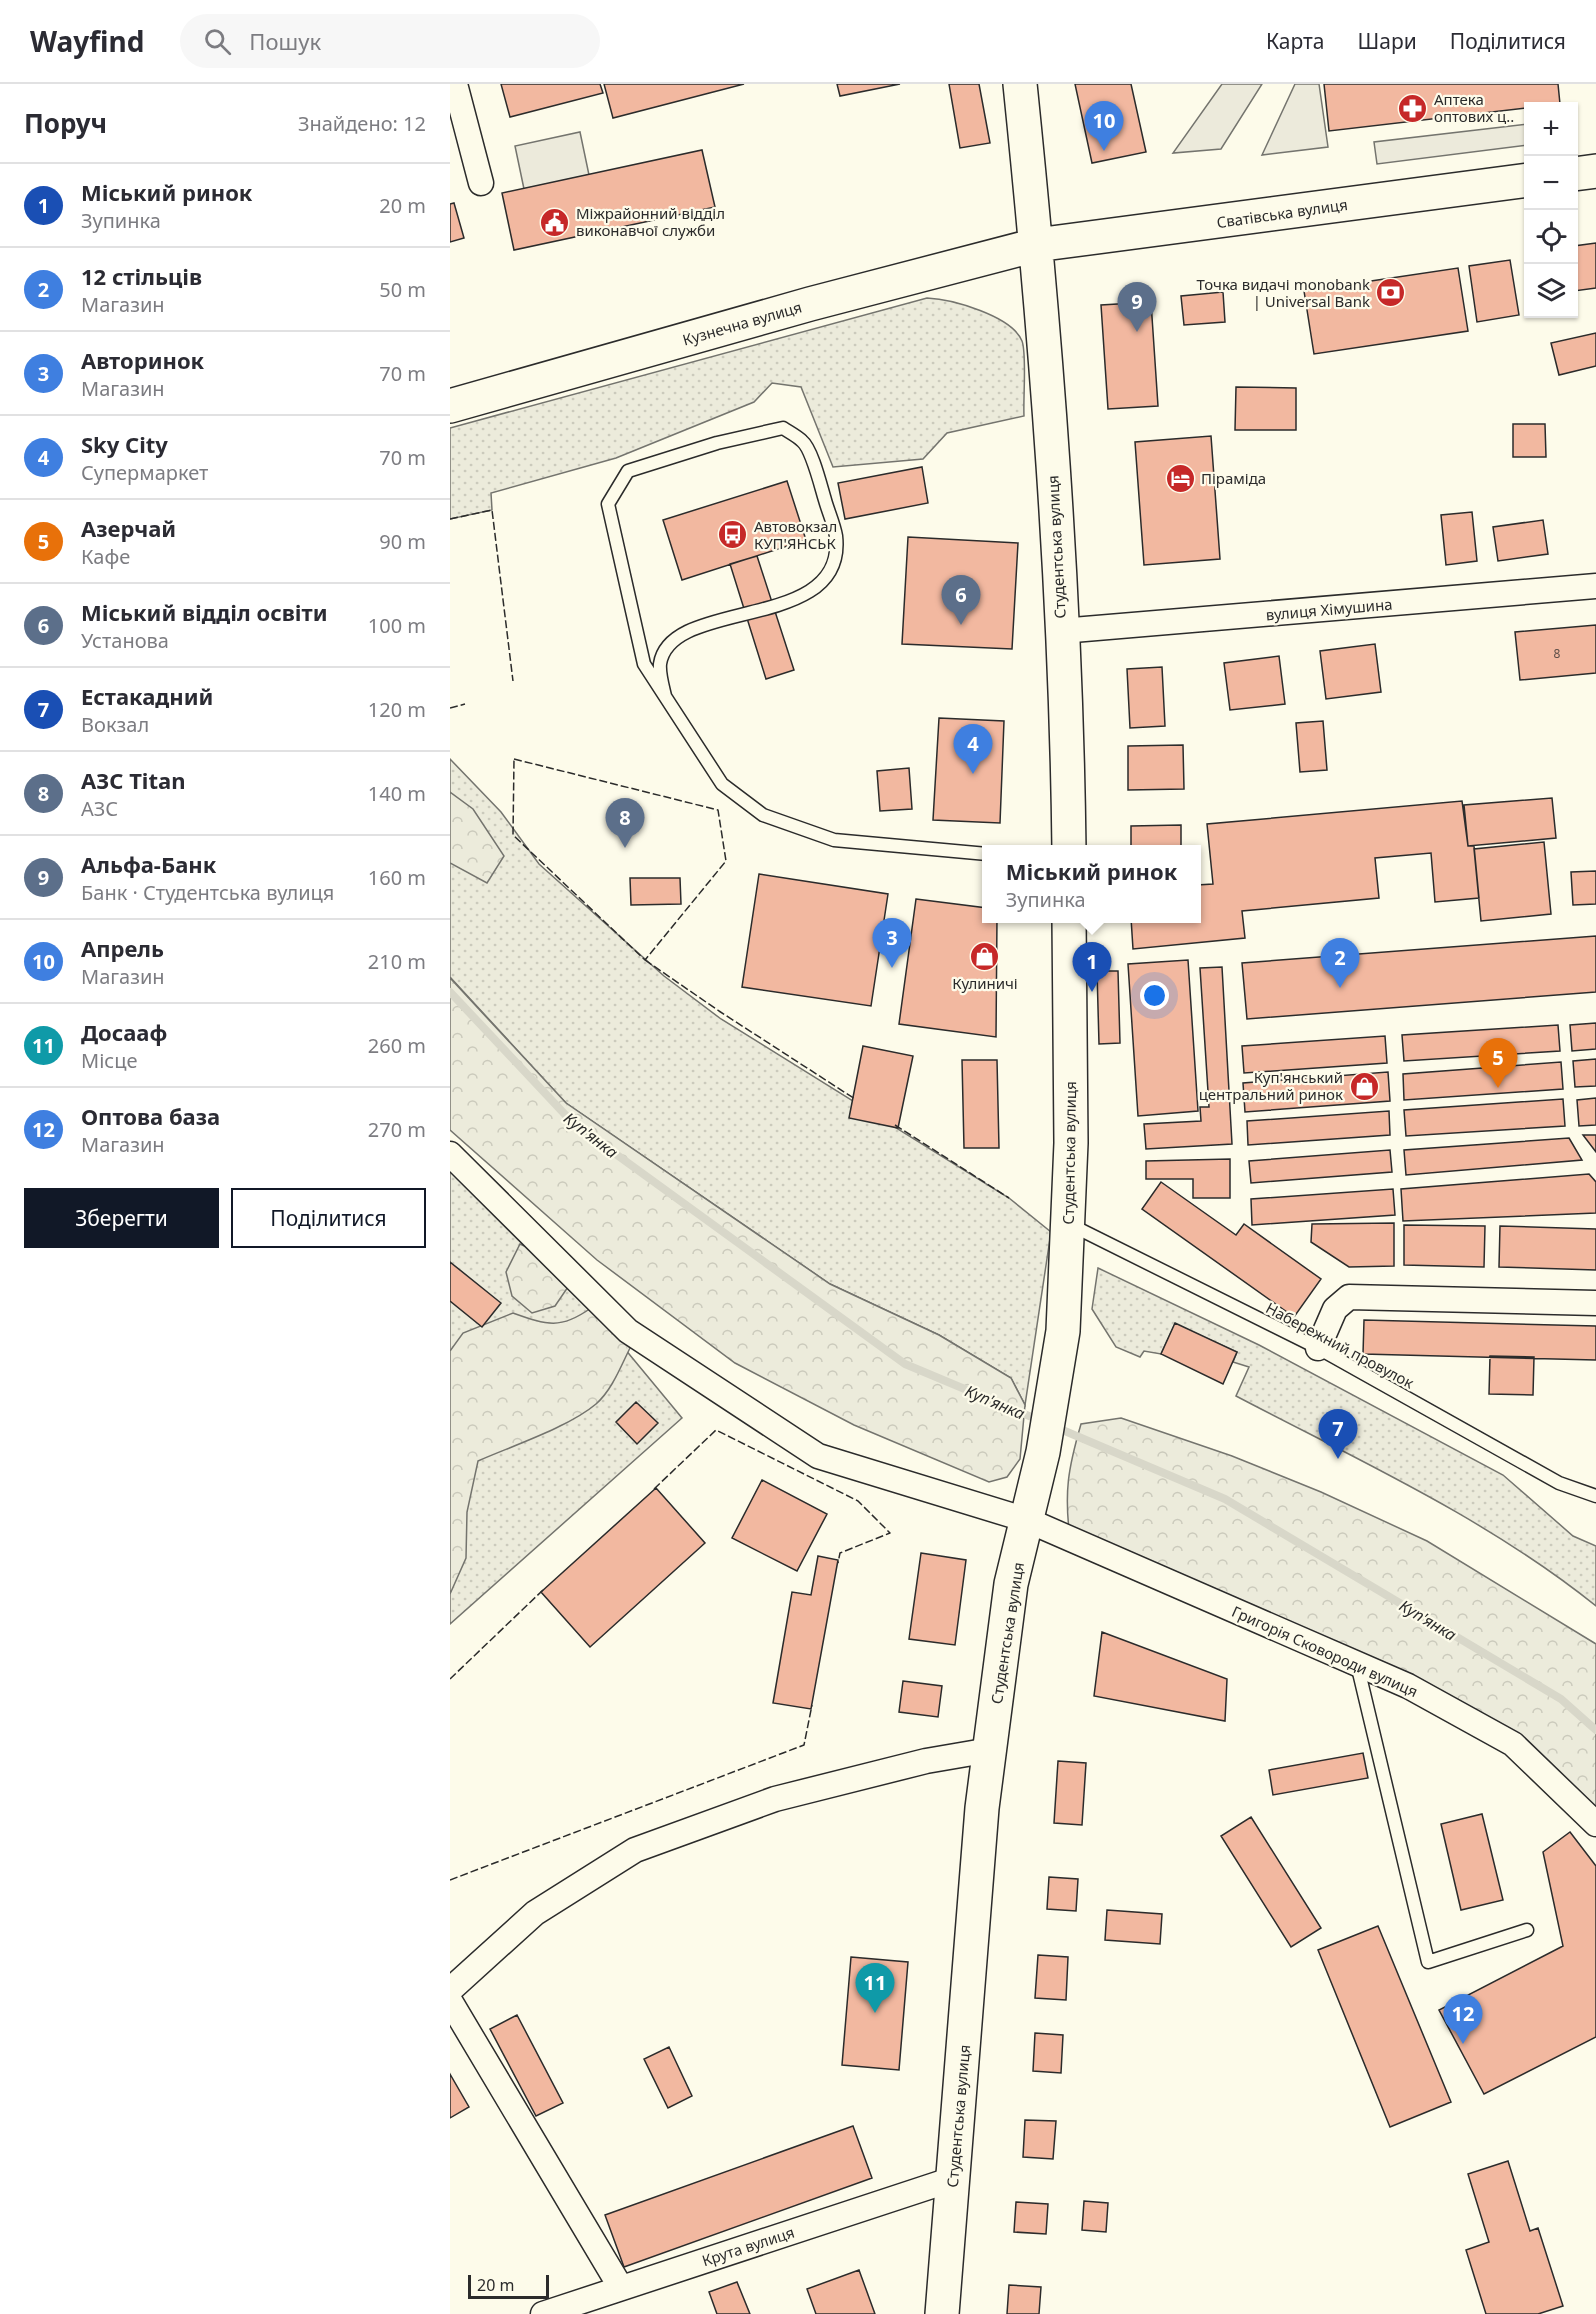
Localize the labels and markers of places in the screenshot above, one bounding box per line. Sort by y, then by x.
place label: Аптека оптових ц‥ [1434,89,1514,126]
pharmacy icon: Аптека оптових ц‥ [1397,92,1429,124]
pin: 10 [1084,101,1124,151]
place label: Міжрайонний відділ виконавчої служби [576,203,725,240]
public building icon: Міжрайонний відділ виконавчої служби [539,206,571,238]
place label: Точка видачі monobank | Universal Bank [1197,274,1370,311]
bank icon: Точка видачі monobank | Universal Bank [1375,277,1407,309]
pin: 9 [1118,282,1156,332]
hotel icon: Піраміда [1164,462,1196,494]
place label: Піраміда [1201,468,1266,488]
place label: Автовокзал КУП'ЯНСЬК [754,516,837,553]
bus stop icon: Автовокзал КУП'ЯНСЬК [717,519,749,551]
pin: 6 [942,576,980,625]
pin: 4 [954,724,992,774]
pin: 8 [606,798,645,848]
pin: 3 [872,918,912,968]
pin: 2 [1320,938,1360,988]
shop icon: Кулиничі [969,940,1001,972]
pin: 1 [1072,942,1112,992]
place label: Кулиничі [952,973,1018,993]
pin: 5 [1478,1038,1518,1088]
place label: Куп'янський центральний ринок [1199,1067,1343,1104]
shop icon: Куп'янський центральний ринок [1348,1070,1380,1102]
pin: 7 [1318,1410,1358,1459]
pin: 11 [856,1964,894,2013]
pin: 12 [1444,1994,1482,2044]

